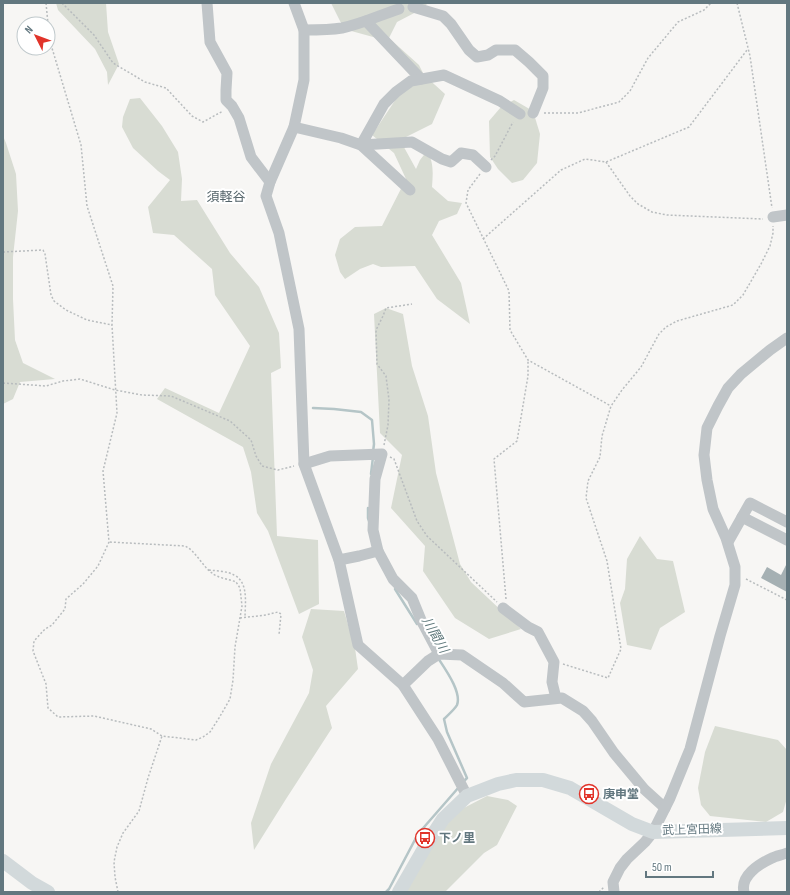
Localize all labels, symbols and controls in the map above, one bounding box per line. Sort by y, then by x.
north arrow [16,16,56,56]
text: N [22,23,36,36]
district label: 須軽谷 [206,189,246,205]
water label: 川間川 [418,614,453,658]
bus stop icon: 庚申堂 [578,783,600,805]
place label: 庚申堂 [603,787,639,802]
street label: 武上宮田線 [662,821,722,839]
bus stop icon: 下ノ里 [414,827,436,849]
place label: 下ノ里 [439,831,475,846]
scale bar [646,853,713,879]
text: 50 m [652,860,672,875]

